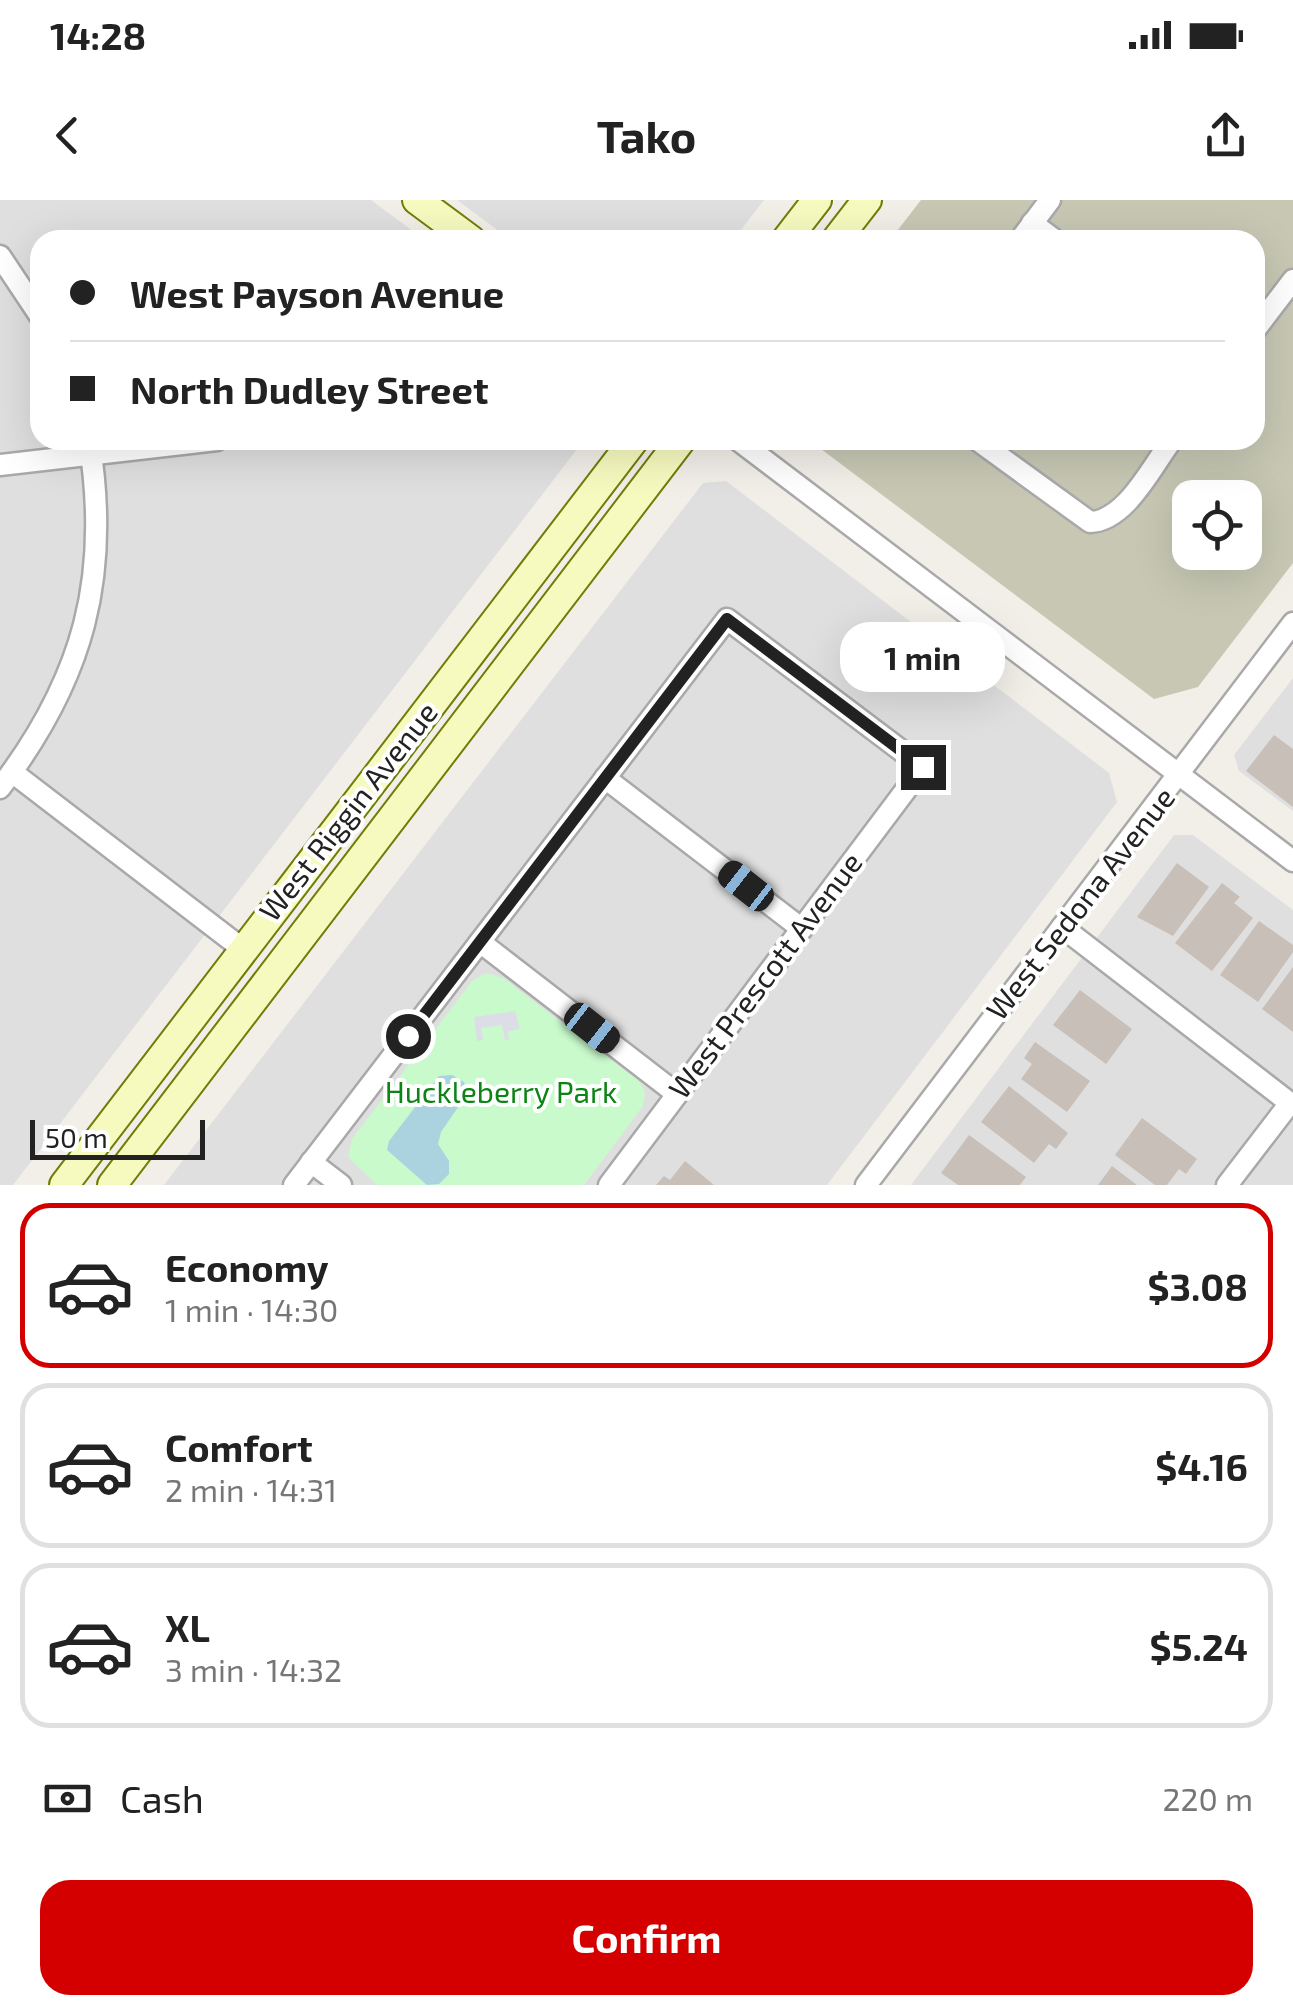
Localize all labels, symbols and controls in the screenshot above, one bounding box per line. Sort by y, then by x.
text: 14:28 [50,12,146,58]
icon: back [40,108,95,163]
text: Tako [597,108,696,162]
icon: share [1198,108,1253,163]
text: West Payson Avenue [130,270,504,316]
text: North Dudley Street [130,366,489,412]
map controls [1172,480,1262,570]
button: locate [1172,480,1262,570]
callout: 1 min [840,622,1006,692]
text: 1 min [884,638,961,676]
street label: West Riggin Avenue [251,694,444,928]
route end [901,745,946,790]
street label: West Sedona Avenue [978,779,1181,1026]
street label: West Prescott Avenue [660,845,869,1105]
car [713,856,779,916]
car [559,998,625,1058]
route start [386,1014,431,1059]
park label: Huckleberry Park [385,1073,617,1109]
scale bar [30,1115,205,1160]
text: 50 m [45,1120,108,1154]
icon: car [45,1241,135,1331]
text: Economy [165,1244,329,1290]
text: $3.08 [1147,1263,1248,1309]
text: 1 min · 14:30 [165,1290,338,1328]
icon: car [45,1421,135,1511]
text: Comfort [165,1424,313,1470]
text: $4.16 [1155,1443,1248,1489]
text: 2 min · 14:31 [165,1470,337,1508]
icon: car [45,1601,135,1691]
text: XL [165,1604,210,1650]
text: $5.24 [1149,1623,1248,1669]
text: 3 min · 14:32 [165,1650,342,1688]
icon: cash [40,1771,95,1826]
text: Cash [120,1775,204,1821]
text: 220 m [1163,1779,1253,1817]
button: Confirm [40,1880,1253,1995]

